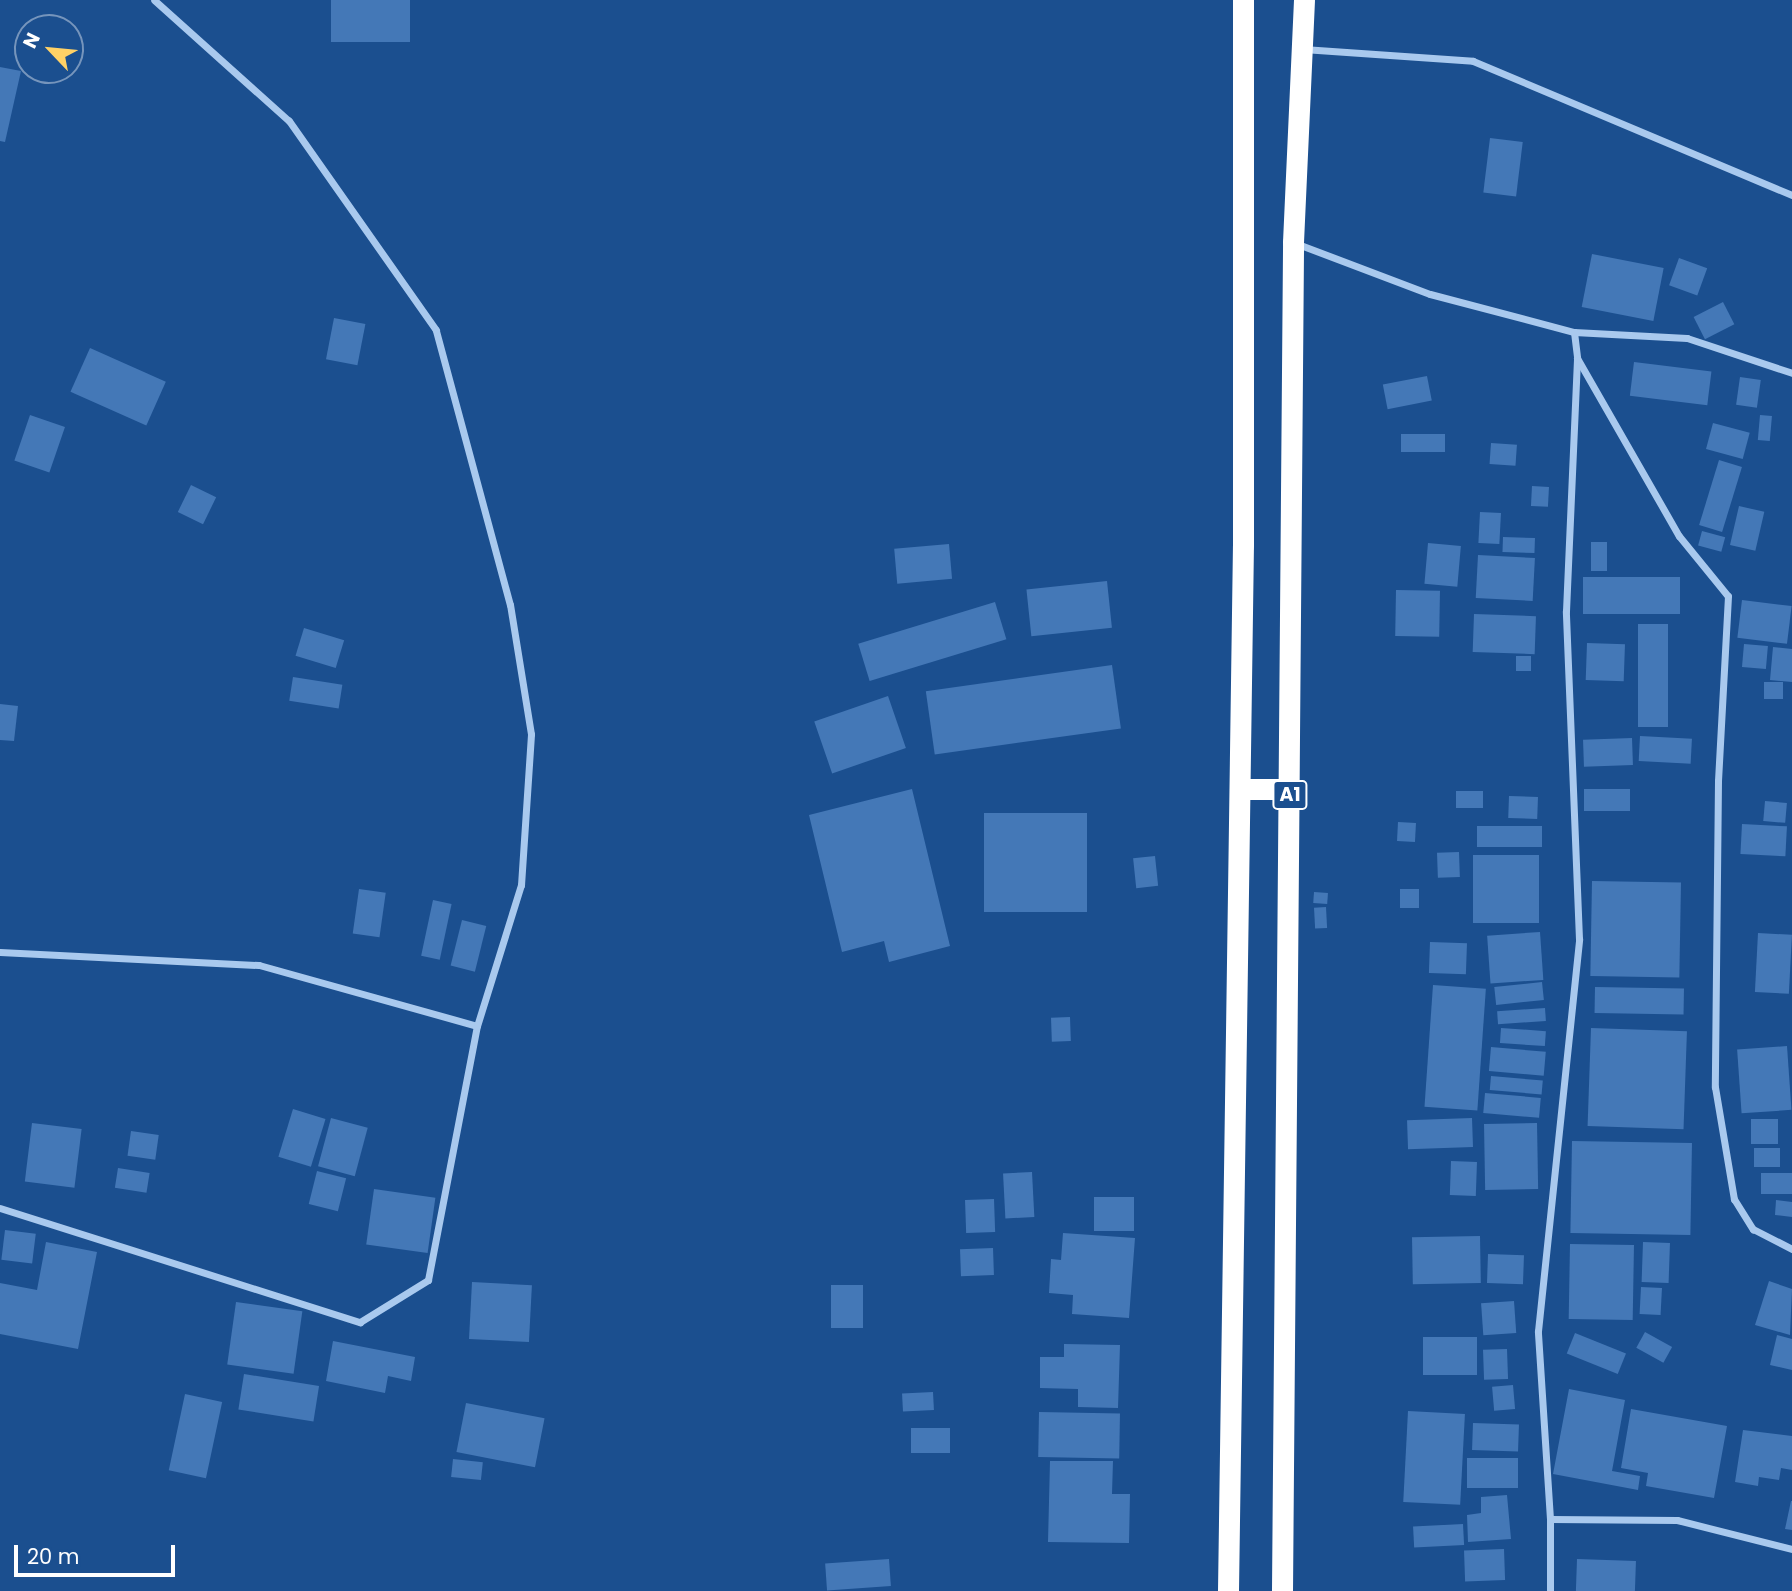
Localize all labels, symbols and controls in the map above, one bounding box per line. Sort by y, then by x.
north arrow [14,14,84,84]
text: N [16,28,47,53]
road number: A1 [1271,780,1309,810]
scale bar [18,1532,178,1576]
text: 20 m [27,1542,80,1571]

